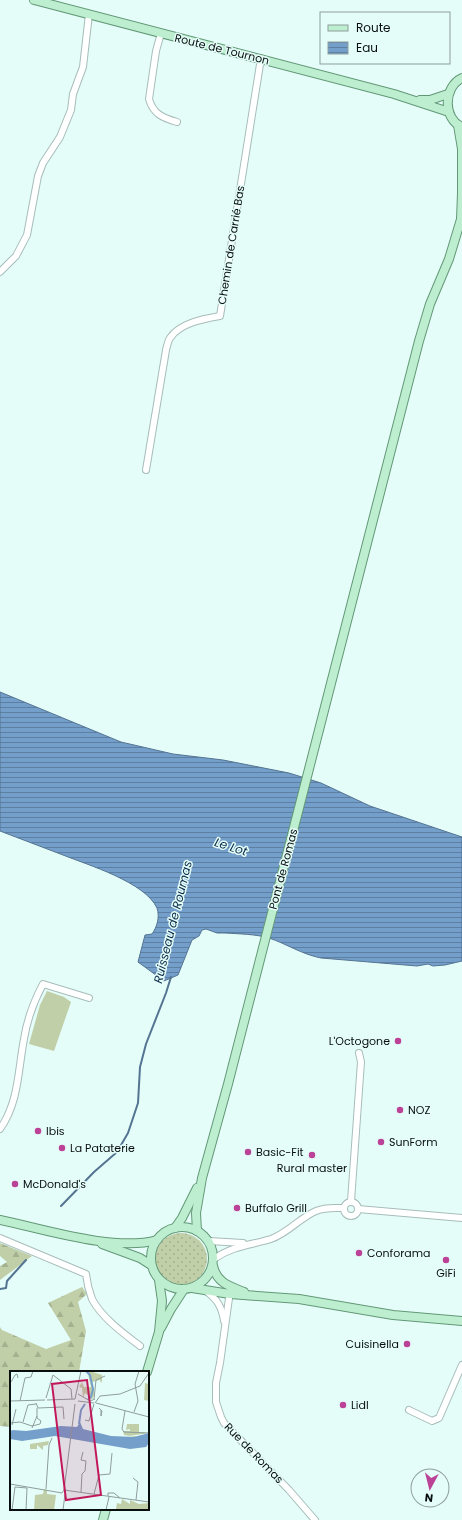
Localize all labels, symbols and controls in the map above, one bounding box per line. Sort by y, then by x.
legend [320,12,450,64]
text: Route [356,19,390,36]
street label: Route de Tournon [173,30,271,68]
text: Eau [356,39,378,56]
street label: Chemin de Carrié Bas [214,184,248,306]
street label: Pont de Romas [265,827,302,911]
water label: Le Lot [213,833,250,860]
water label: Ruisseau de Roumas [149,859,196,985]
place label: L'Octogone [329,1033,390,1049]
marker: L'Octogone [393,1036,403,1046]
place label: NOZ [408,1102,430,1118]
marker: NOZ [395,1105,405,1115]
place label: Ibis [46,1123,65,1139]
marker: Ibis [33,1126,43,1136]
place label: SunForm [389,1134,438,1150]
marker: SunForm [376,1137,386,1147]
place label: La Pataterie [70,1140,135,1156]
marker: La Pataterie [57,1143,67,1153]
place label: Basic-Fit [256,1144,304,1160]
marker: Basic-Fit [243,1147,253,1157]
marker: Rural master [307,1150,317,1160]
place label: Rural master [277,1160,347,1176]
place label: McDonald's [23,1176,86,1192]
marker: McDonald's [10,1179,20,1189]
place label: Buffalo Grill [245,1200,307,1216]
marker: Buffalo Grill [232,1203,242,1213]
place label: Conforama [367,1245,431,1261]
marker: Conforama [354,1248,364,1258]
marker: GiFi [441,1255,451,1265]
place label: GiFi [436,1265,456,1281]
place label: Cuisinella [346,1336,399,1352]
marker: Cuisinella [402,1339,412,1349]
inset map [10,1371,149,1510]
place label: Lidl [351,1397,369,1413]
marker: Lidl [338,1400,348,1410]
street label: Rue de Romas [221,1419,287,1487]
north arrow [410,1468,450,1508]
text: N [424,1489,434,1506]

